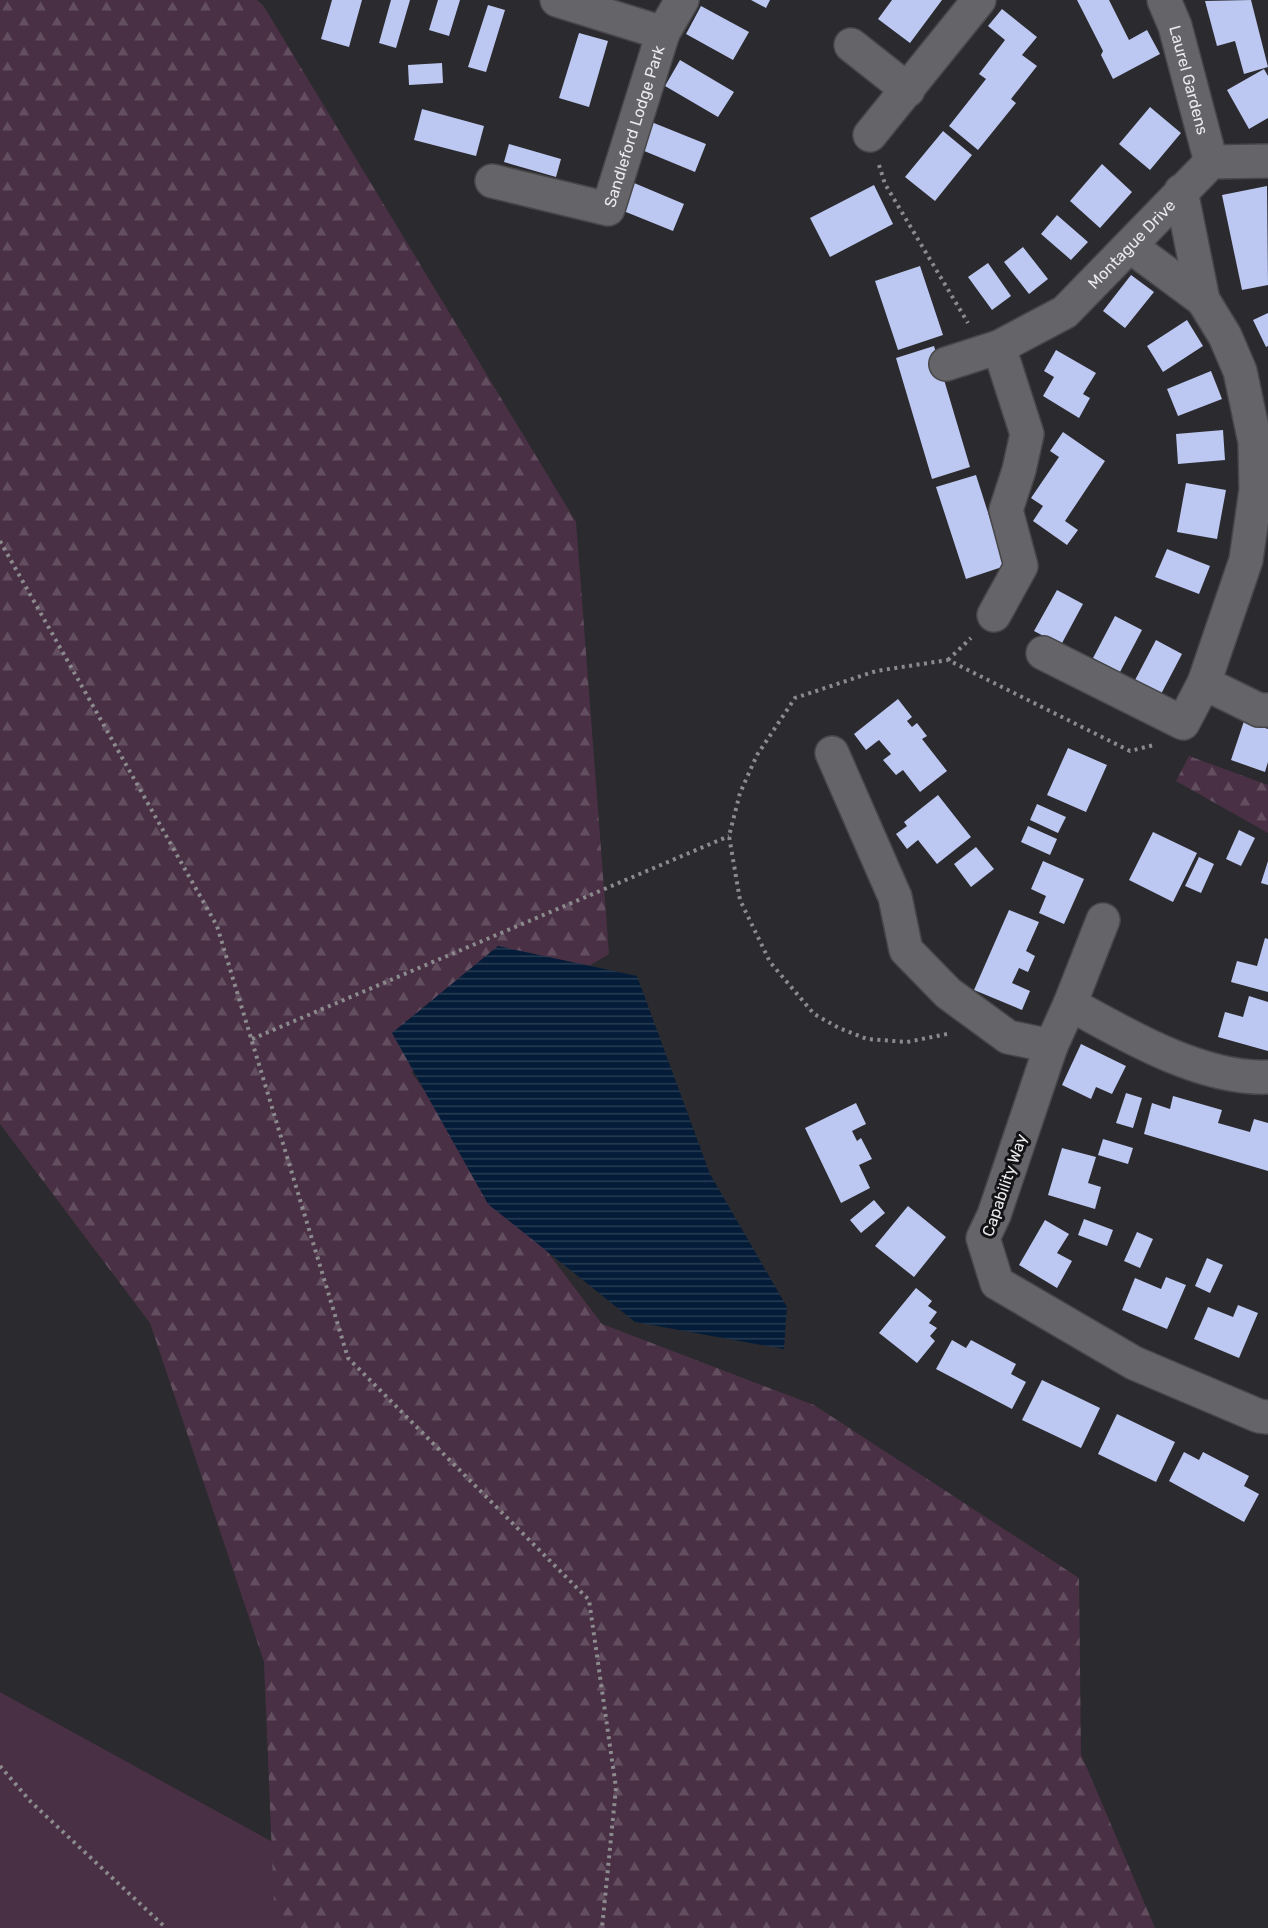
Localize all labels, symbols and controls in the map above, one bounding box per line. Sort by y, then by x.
street label: Laurel Gardens [1165,23,1212,137]
street label: Sandleford Lodge Park [600,42,669,210]
street label: Montague Drive [1084,196,1179,293]
street label: Capability Way [978,1131,1031,1239]

